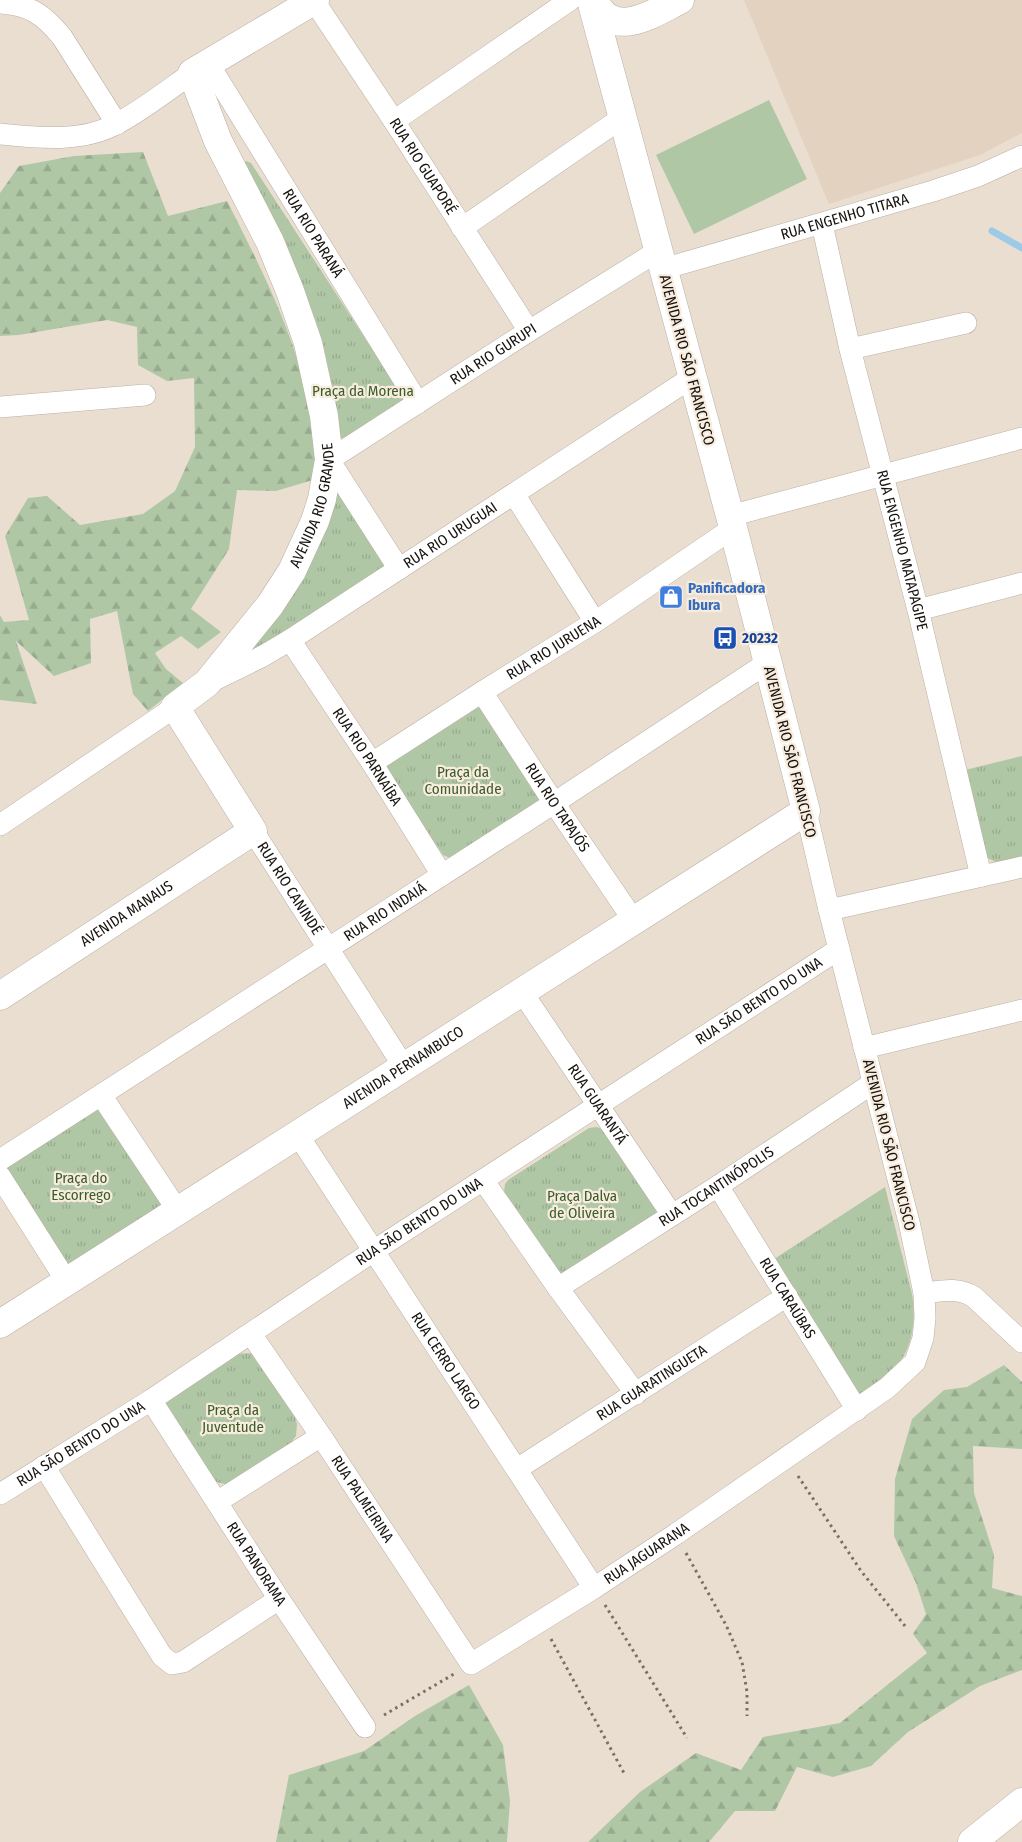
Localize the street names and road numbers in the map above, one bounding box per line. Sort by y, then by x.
street label: RUA RIO GUAPORÉ [386,115,461,218]
street label: RUA RIO PARANÁ [279,185,347,281]
street label: RUA ENGENHO TITARA [779,190,911,244]
street label: AVENIDA RIO SÃO FRANCISCO [656,273,718,447]
street label: RUA RIO GURUPI [447,320,540,389]
street label: AVENIDA RIO GRANDE [286,442,338,571]
street label: RUA ENGENHO MATAPAGIPE [873,468,932,632]
street label: RUA RIO URUGUAI [400,498,501,572]
street label: RUA RIO JURUENA [503,612,604,684]
street label: AVENIDA RIO SÃO FRANCISCO [760,664,820,840]
street label: RUA RIO PARNAÍBA [329,704,406,809]
street label: RUA RIO TAPAJÓS [521,760,594,855]
street label: RUA RIO CANINDÉ [253,838,326,938]
street label: AVENIDA MANAUS [77,877,176,950]
street label: RUA RIO INDAIÁ [340,879,430,945]
street label: RUA SÃO BENTO DO UNA [692,953,826,1049]
street label: AVENIDA PERNAMBUCO [339,1022,467,1113]
street label: AVENIDA RIO SÃO FRANCISCO [859,1057,919,1233]
street label: RUA GUARANTÁ [564,1061,631,1148]
street label: RUA TOCANTINÓPOLIS [655,1143,777,1230]
street label: RUA SÃO BENTO DO UNA [352,1174,486,1269]
street label: RUA CARAÚBAS [756,1254,819,1342]
street label: RUA CERRO LARGO [407,1309,484,1413]
street label: RUA GUARATINGUETA [593,1341,710,1425]
street label: RUA SÃO BENTO DO UNA [13,1397,148,1490]
street label: RUA PALMEIRINA [327,1452,398,1546]
street label: RUA PANORAMA [223,1519,290,1609]
street label: RUA JAGUARANA [600,1519,693,1588]

